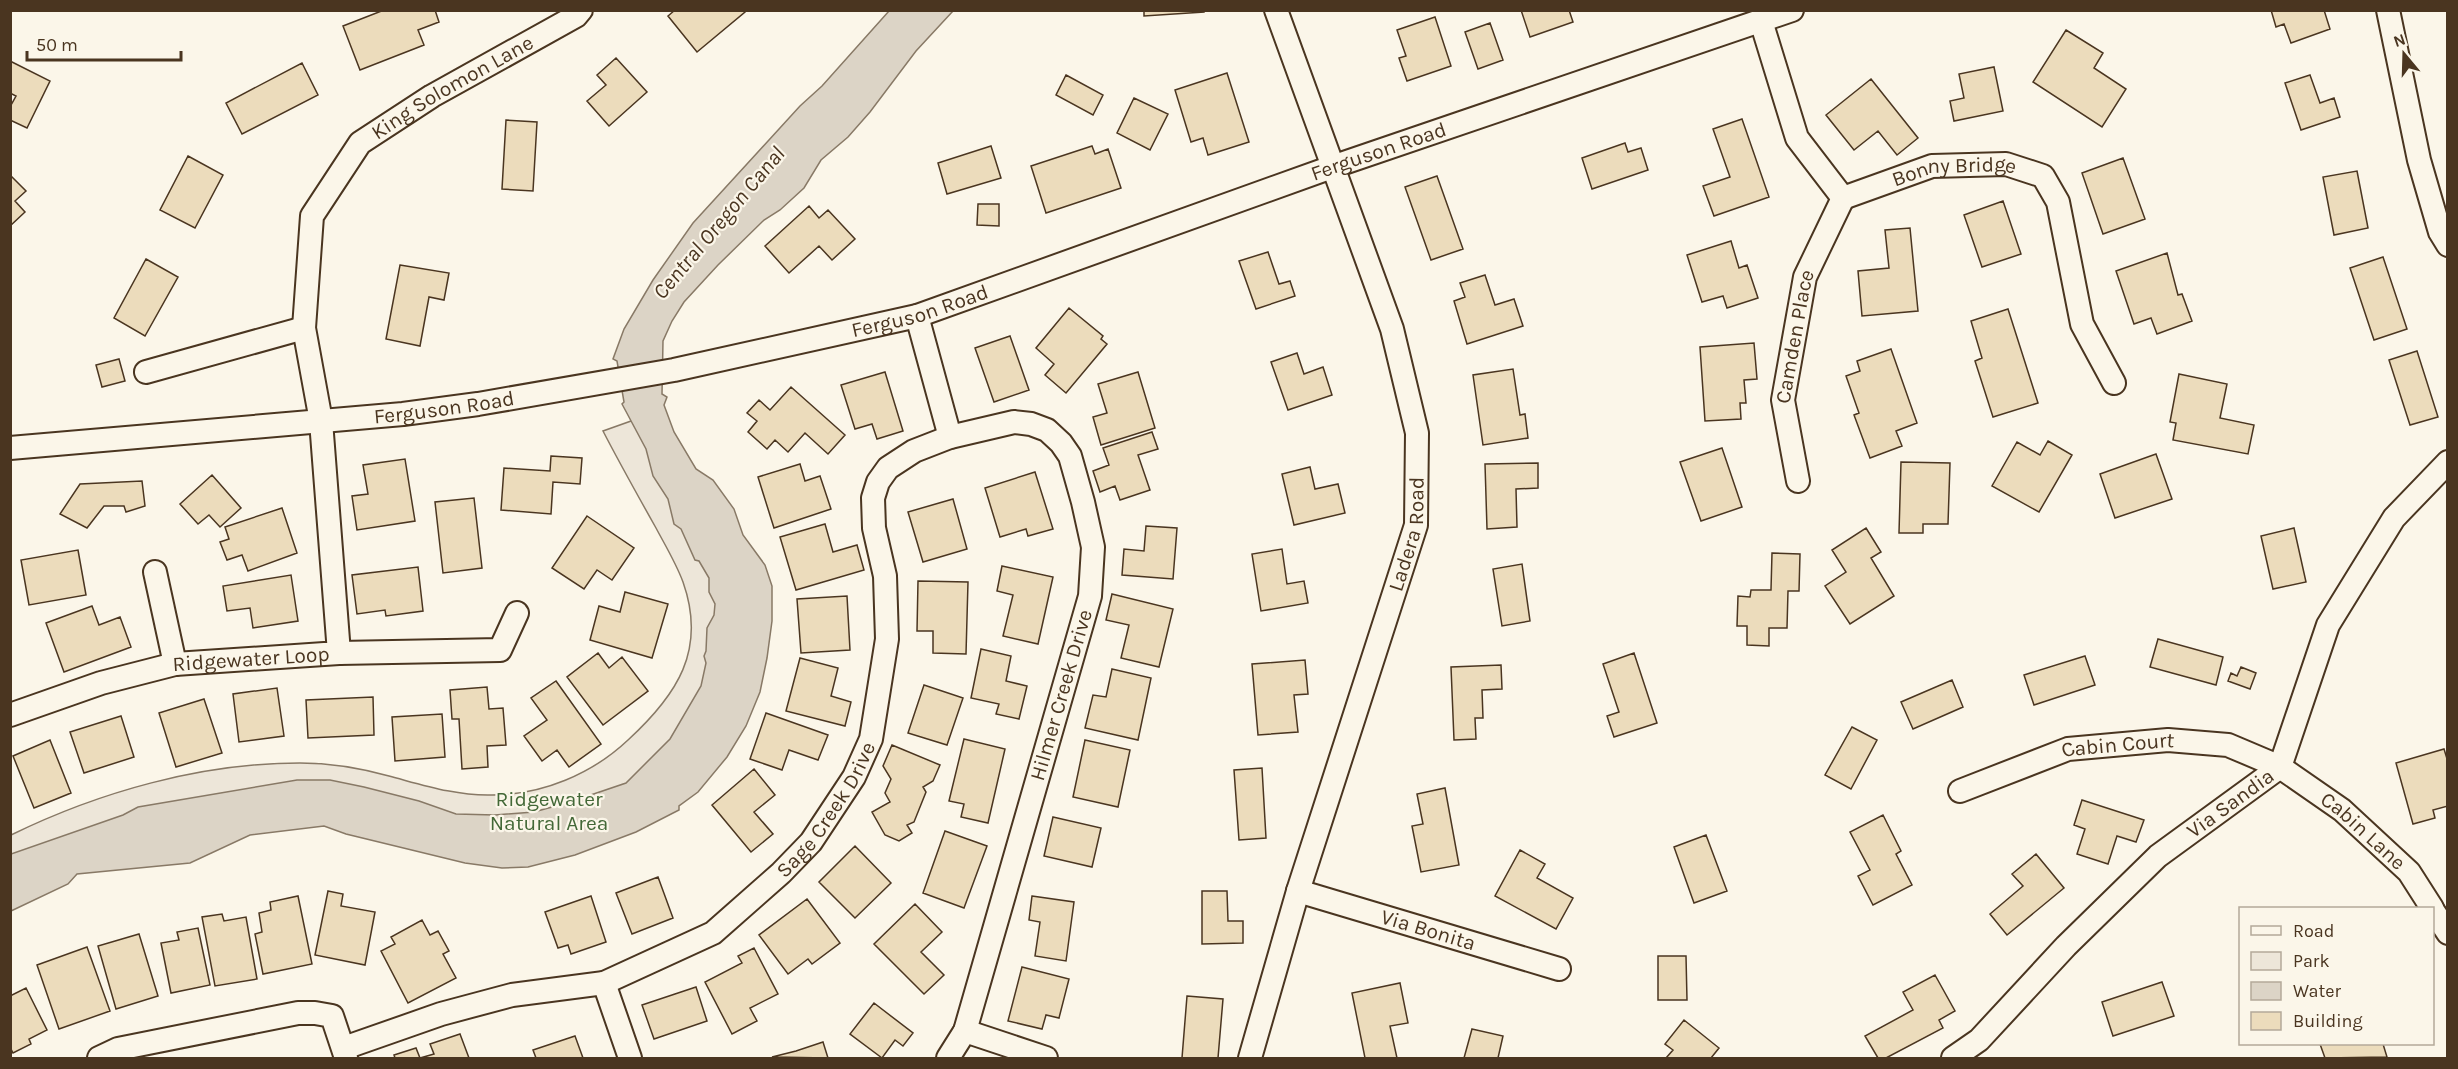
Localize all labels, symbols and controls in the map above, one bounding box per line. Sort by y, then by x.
scale bar [27,24,182,62]
north arrow [2374,24,2434,84]
text: N [2391,29,2408,51]
street label: King Solomon Lane [367,30,537,144]
text: 50 m [36,34,78,56]
street label: Ferguson Road [1307,117,1449,186]
water label: Central Oregon Canal [647,141,791,305]
street label: Bonny Bridge [1888,152,2020,191]
street label: Camden Place [1771,265,1819,405]
street label: Ferguson Road [849,279,991,342]
street label: Ferguson Road [373,386,516,428]
street label: Ladera Road [1383,477,1429,594]
street label: Hilmer Creek Drive [1025,607,1097,783]
street label: Ridgewater Loop [172,642,330,676]
street label: Cabin Court [2058,728,2175,763]
street label: Sage Creek Drive [771,738,880,883]
street label: Via Sandia [2182,763,2279,843]
park label: Ridgewater Natural Area [490,787,608,835]
street label: Cabin Lane [2316,787,2411,875]
street label: Via Bonita [1378,904,1479,955]
legend [2239,907,2434,1045]
text: Road [2293,920,2334,942]
text: Park [2293,950,2330,972]
text: Water [2293,980,2341,1002]
text: Building [2293,1010,2363,1032]

